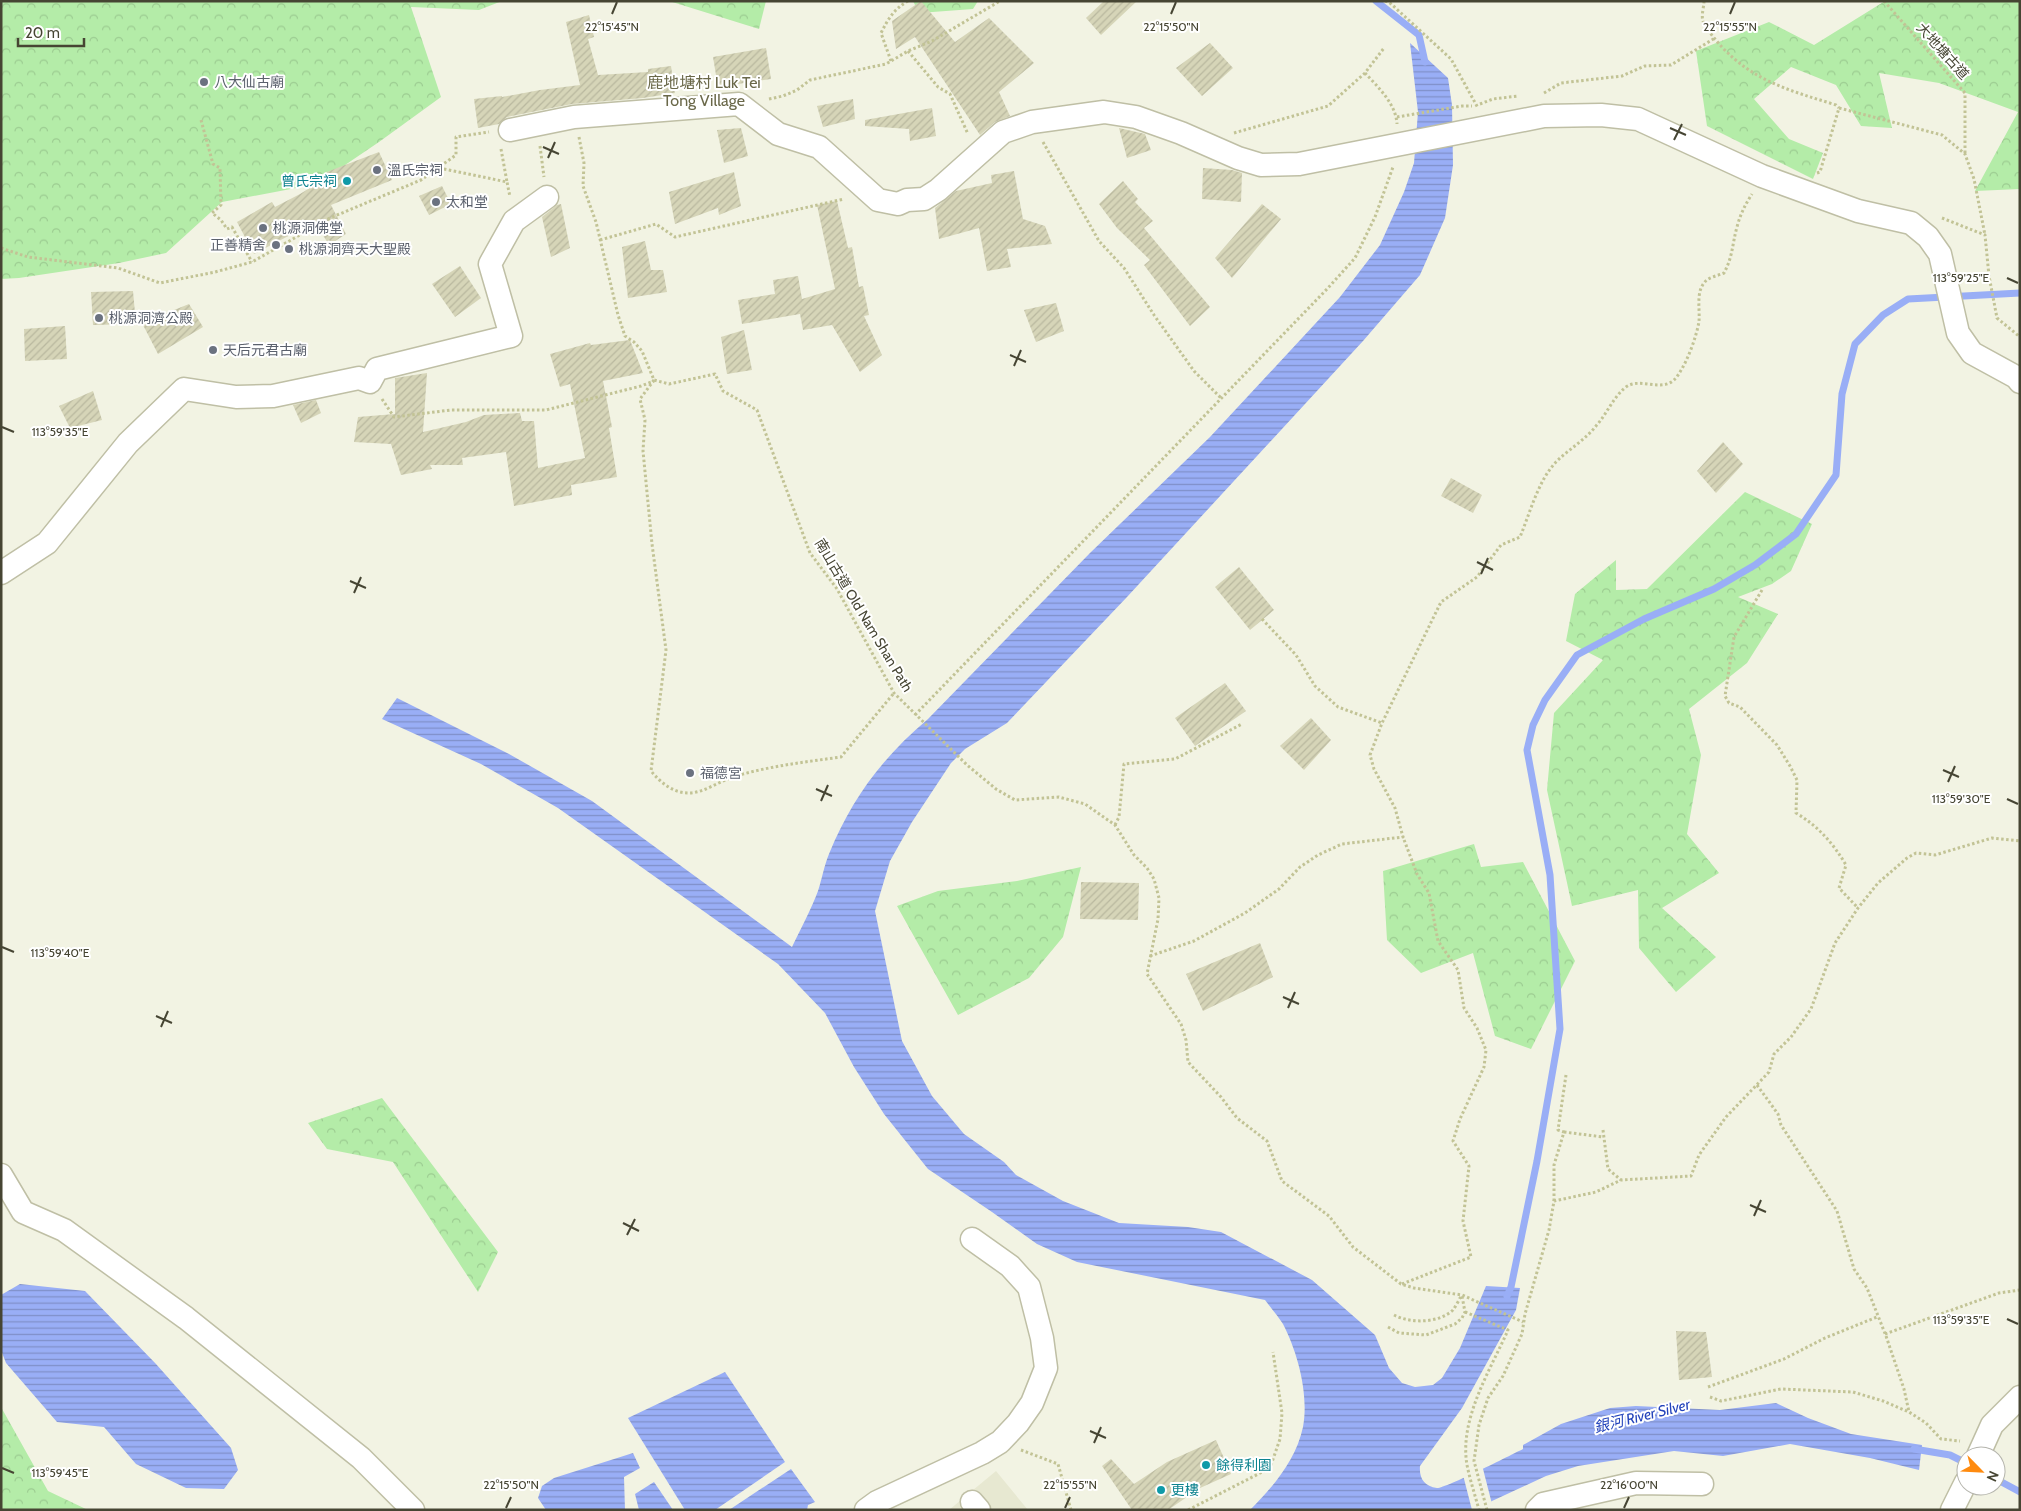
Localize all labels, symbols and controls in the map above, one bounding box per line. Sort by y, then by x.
scale bar [18,15,84,47]
text: 22°15'45"N [585,19,639,34]
text: 22°15'50"N [1143,19,1199,34]
text: 22°15'55"N [1703,19,1757,34]
street label: 大地塘古道 [1913,19,1973,83]
text: 20 m [25,24,60,42]
place label: 八大仙古廟 [214,73,284,91]
district label: 鹿地塘村 Luk Tei Tong Village [647,73,761,110]
marker: 八大仙古廟 [198,76,210,88]
place label: 溫氏宗祠 [387,161,443,179]
marker: 溫氏宗祠 [371,164,383,176]
place label: 曾氏宗祠 [281,172,337,190]
marker: 曾氏宗祠 [341,175,353,187]
place label: 太和堂 [446,193,488,211]
marker: 太和堂 [430,196,442,208]
place label: 桃源洞佛堂 [273,219,343,237]
marker: 桃源洞佛堂 [257,222,269,234]
place label: 正善精舍 [210,236,266,254]
marker: 正善精舍 [270,239,282,251]
place label: 桃源洞齊天大聖殿 [299,240,411,258]
marker: 桃源洞齊天大聖殿 [283,243,295,255]
text: 113°59'25"E [1933,270,1990,285]
place label: 桃源洞濟公殿 [109,309,193,327]
marker: 桃源洞濟公殿 [93,312,105,324]
place label: 天后元君古廟 [223,341,307,359]
marker: 天后元君古廟 [207,344,219,356]
text: 113°59'35"E [32,424,89,439]
street label: 南山古道 Old Nam Shan Path [811,535,917,695]
place label: 福德宮 [700,764,742,782]
marker: 福德宮 [684,767,696,779]
text: 113°59'30"E [1932,791,1991,806]
text: 113°59'40"E [31,945,90,960]
text: 113°59'35"E [1933,1312,1990,1327]
water label: 銀河 River Silver [1592,1395,1693,1437]
north arrow [1956,1446,2006,1496]
place label: 餘得利園 [1216,1456,1272,1474]
marker: 餘得利園 [1200,1459,1212,1471]
text: 113°59'45"E [32,1465,89,1480]
text: N [1983,1468,2003,1484]
text: 22°15'50"N [483,1477,539,1492]
text: 22°15'55"N [1043,1477,1097,1492]
text: 22°16'00"N [1600,1477,1658,1492]
place label: 更樓 [1171,1481,1199,1499]
marker: 更樓 [1155,1484,1167,1496]

